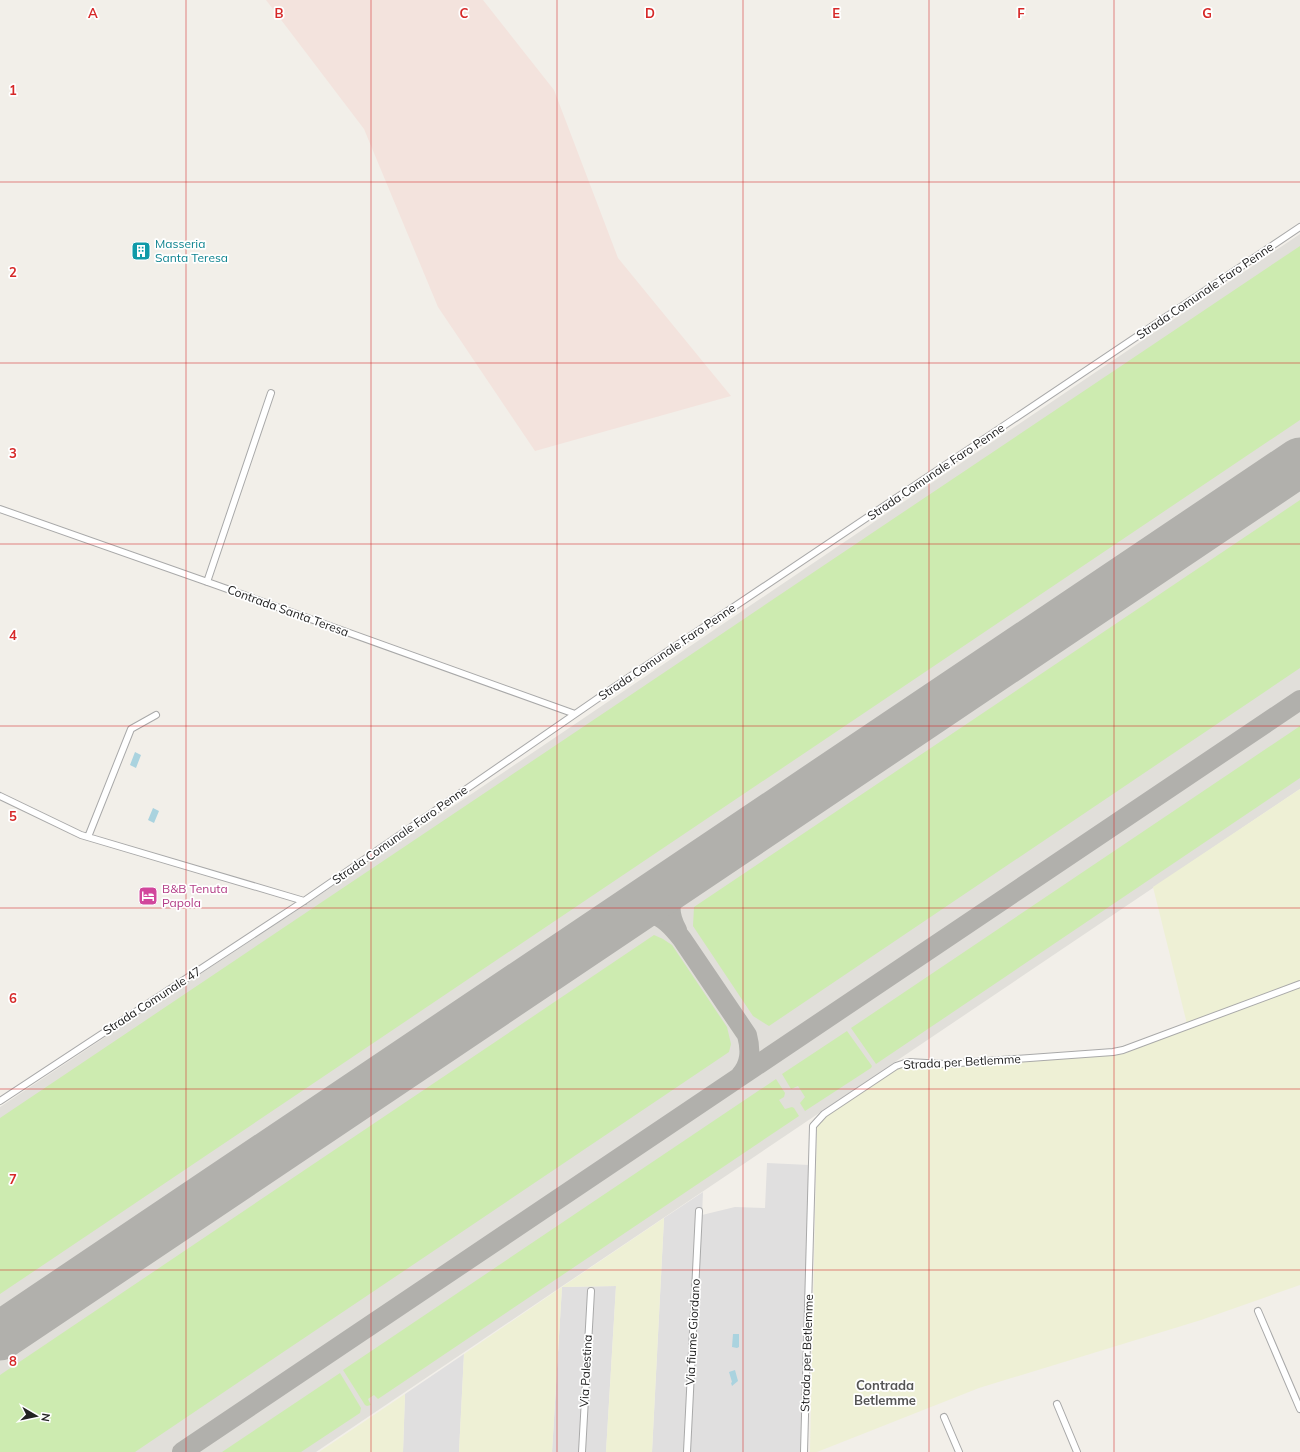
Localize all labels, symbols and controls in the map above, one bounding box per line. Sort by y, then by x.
text: A [88,5,98,21]
text: B [275,5,284,21]
text: C [460,5,469,21]
text: D [645,5,655,21]
text: E [832,5,840,21]
text: F [1017,5,1025,21]
text: G [1202,5,1212,21]
text: 1 [9,82,17,98]
place label: Masseria Santa Teresa [155,236,228,265]
street label: Strada Comunale Faro Penne [1133,239,1276,342]
building icon: Masseria Santa Teresa [130,240,152,262]
text: 2 [9,264,17,280]
street label: Strada Comunale Faro Penne [864,420,1007,523]
text: 3 [9,445,17,461]
street label: Contrada Santa Teresa [225,582,351,639]
street label: Strada Comunale Faro Penne [595,600,738,703]
text: 4 [9,627,17,643]
street label: Strada Comunale Faro Penne [329,782,470,887]
text: 5 [9,808,17,824]
place label: B&B Tenuta Papola [162,881,228,910]
hotel icon: B&B Tenuta Papola [137,885,159,907]
street label: Strada Comunale 47 [100,963,204,1038]
text: 6 [9,990,17,1006]
street label: Strada per Betlemme [903,1051,1021,1072]
text: 7 [9,1171,17,1187]
street label: Via fiume Giordano [682,1278,703,1386]
street label: Strada per Betlemme [797,1294,816,1412]
street label: Via Palestina [576,1334,595,1408]
text: 8 [9,1353,17,1369]
district label: Contrada Betlemme [854,1377,916,1408]
north arrow [16,1396,56,1436]
text: N [38,1412,53,1423]

